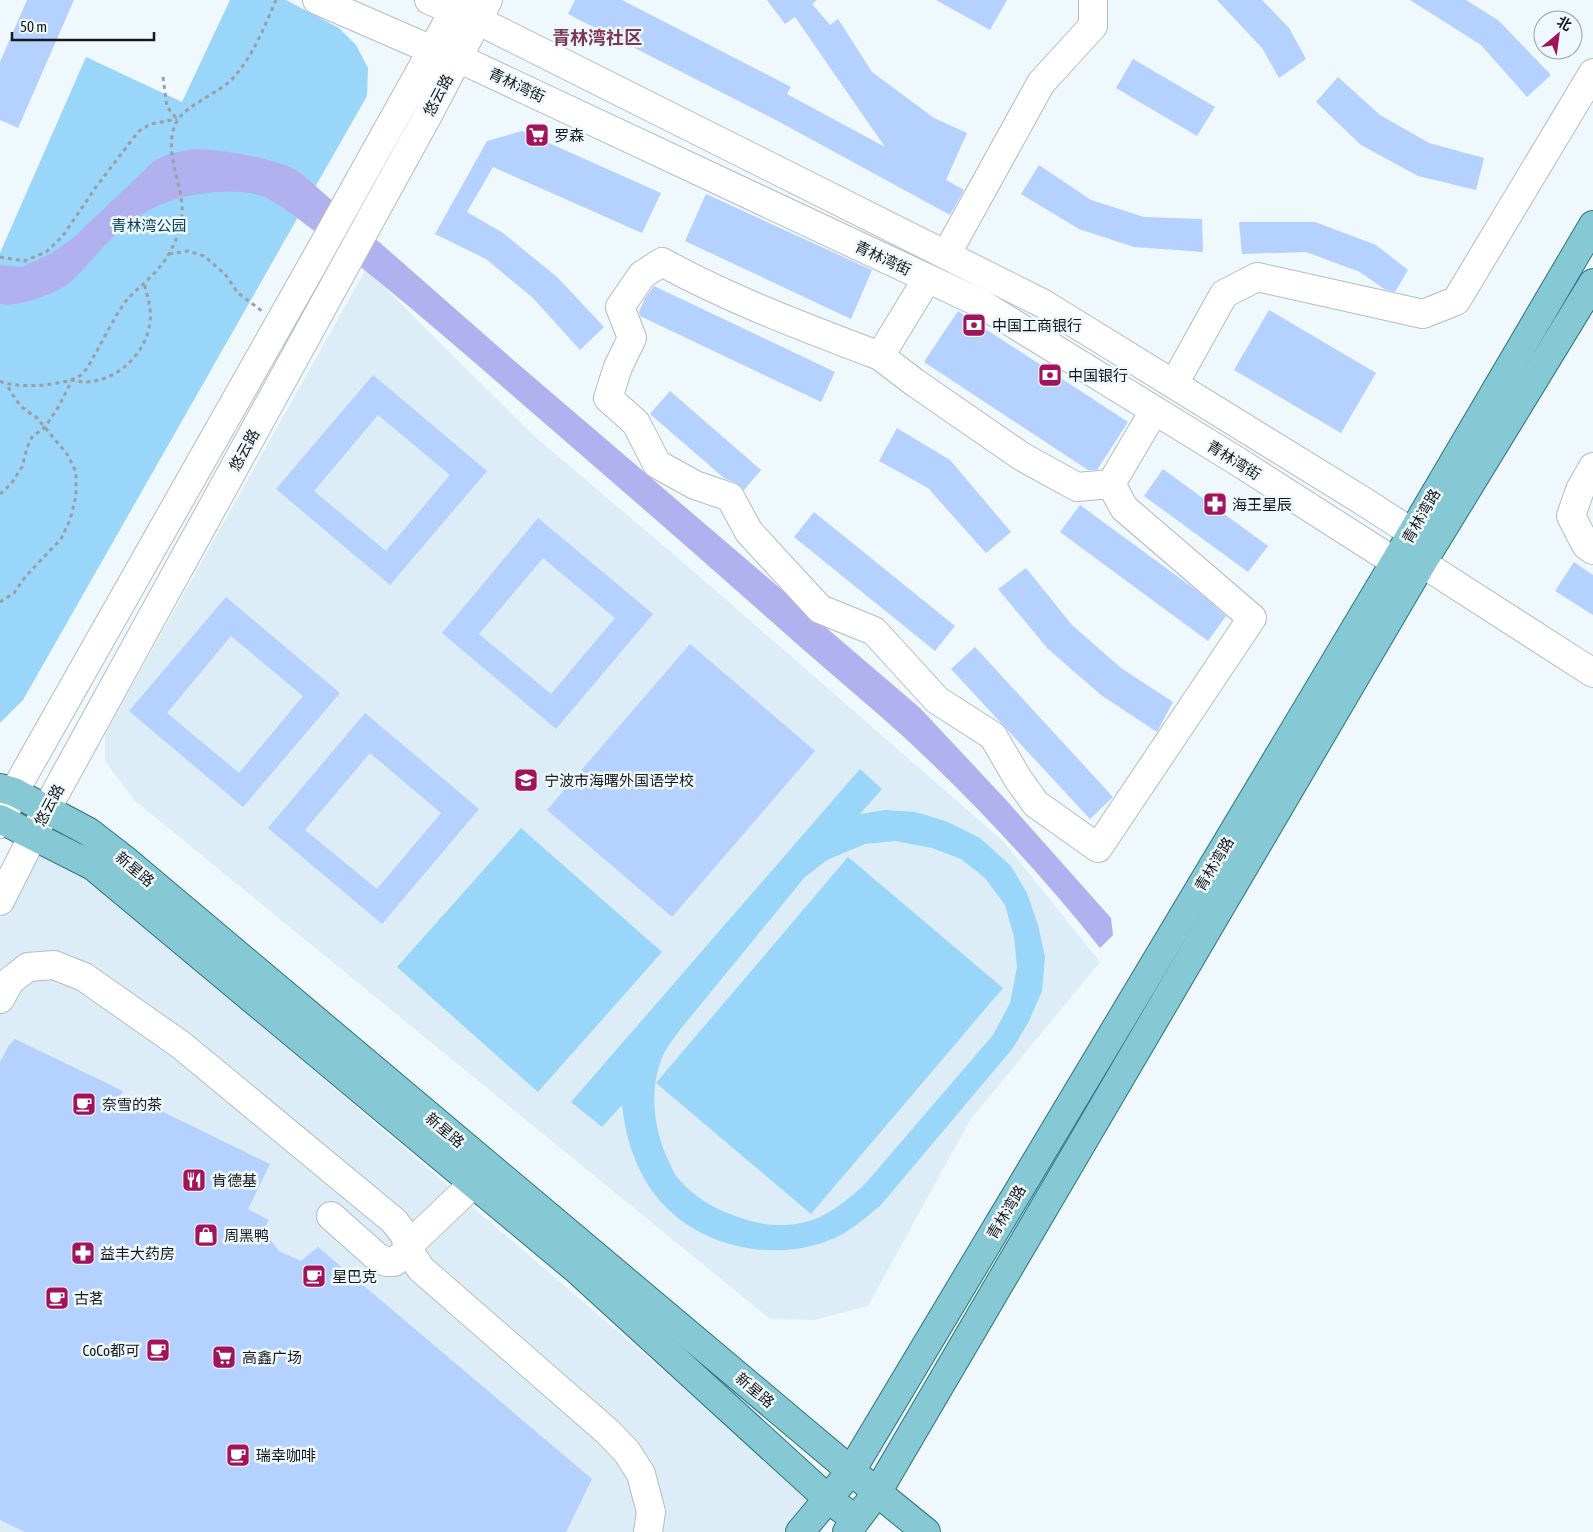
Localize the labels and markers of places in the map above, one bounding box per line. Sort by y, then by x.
supermarket icon: 罗森 [524,122,550,148]
place label: 罗森 [554,127,584,144]
bank icon: 中国工商银行 [961,312,987,338]
place label: 中国工商银行 [992,317,1082,334]
bank icon: 中国银行 [1037,362,1063,388]
place label: 中国银行 [1068,367,1128,384]
pharmacy icon: 海王星辰 [1202,491,1228,517]
place label: 海王星辰 [1232,496,1292,513]
school or university icon: 宁波市海曙外国语学校 [513,767,539,793]
place label: 宁波市海曙外国语学校 [544,772,694,789]
cafe icon: 奈雪的茶 [71,1091,97,1117]
place label: 奈雪的茶 [102,1096,162,1113]
restaurant icon: 肯德基 [181,1167,207,1193]
place label: 肯德基 [212,1172,257,1189]
shop icon: 周黑鸭 [193,1222,219,1248]
place label: 周黑鸭 [224,1227,269,1244]
pharmacy icon: 益丰大药房 [70,1240,96,1266]
place label: 益丰大药房 [100,1245,175,1262]
cafe icon: 星巴克 [301,1263,327,1289]
place label: 星巴克 [332,1268,377,1285]
cafe icon: 古茗 [44,1285,70,1311]
place label: 古茗 [74,1290,104,1307]
cafe icon: CoCo都可 [145,1337,171,1363]
place label: CoCo都可 [82,1342,140,1359]
supermarket icon: 高鑫广场 [211,1344,237,1370]
place label: 高鑫广场 [242,1349,302,1366]
cafe icon: 瑞幸咖啡 [225,1442,251,1468]
place label: 瑞幸咖啡 [256,1447,316,1464]

